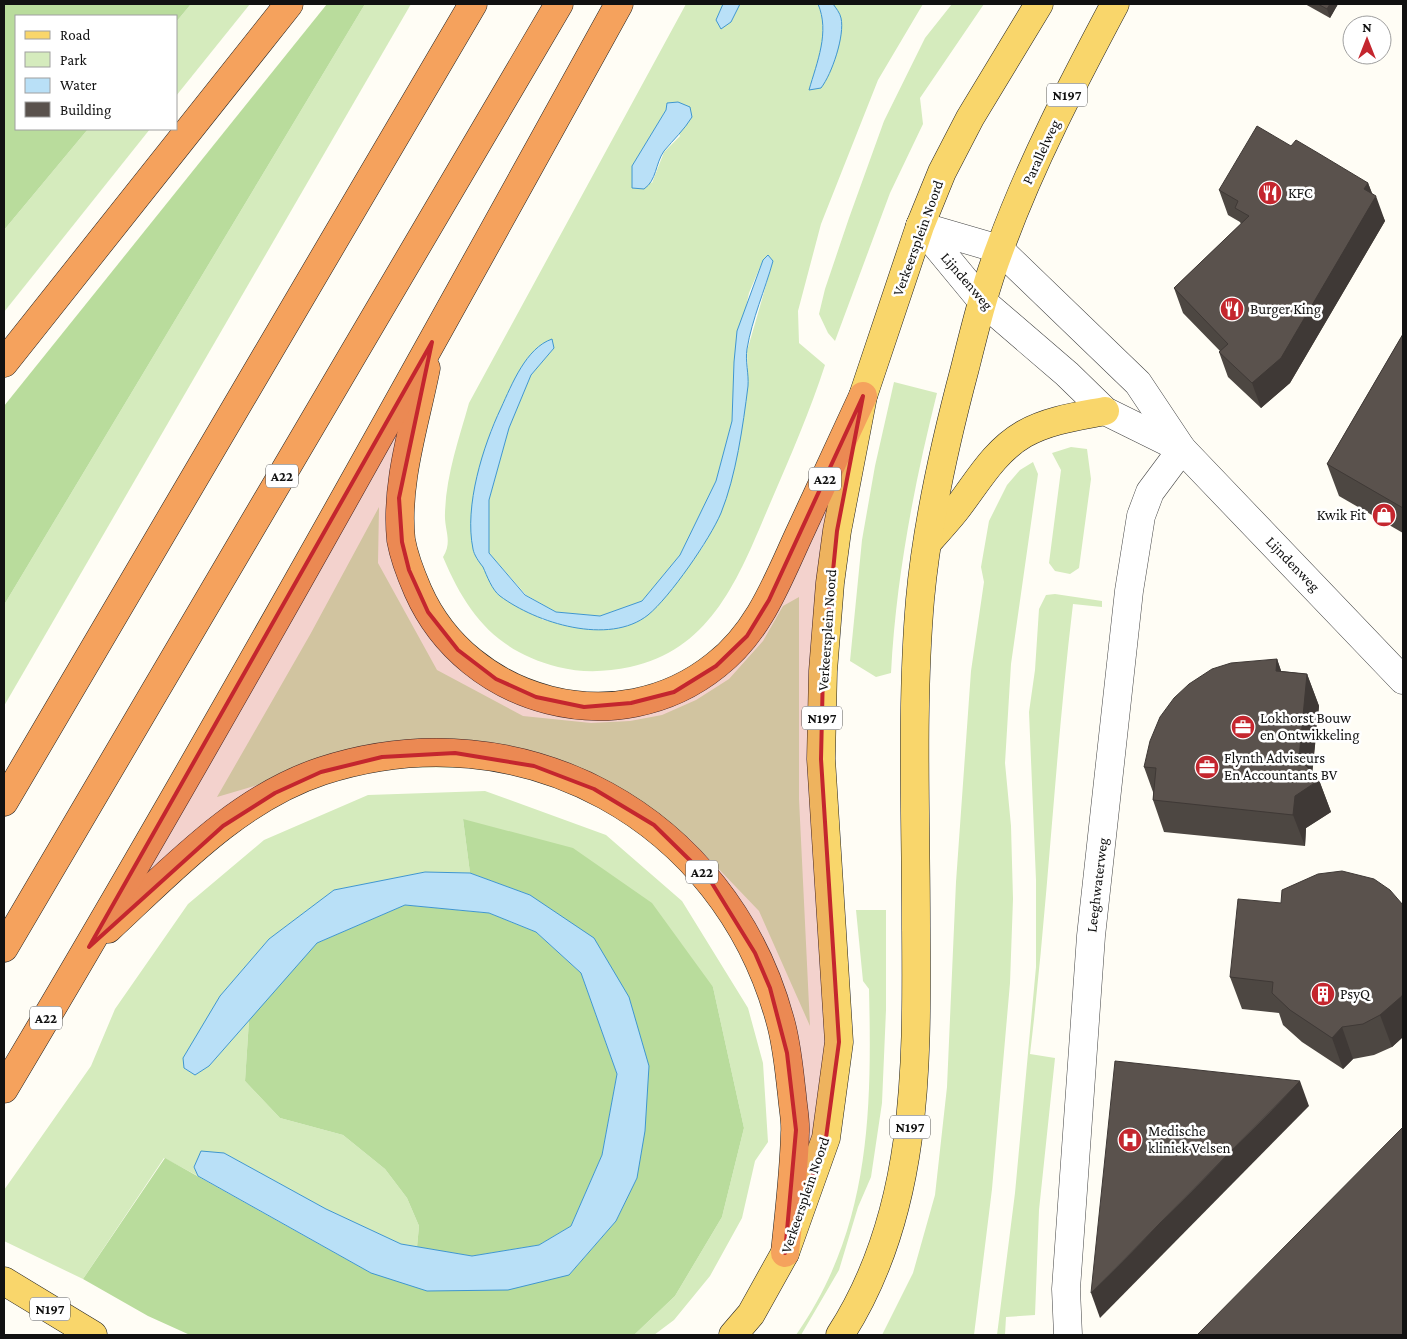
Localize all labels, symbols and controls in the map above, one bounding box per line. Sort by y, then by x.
legend [15,15,178,130]
north arrow [1342,15,1392,65]
text: N [1362,19,1372,35]
text: Road [60,27,91,43]
text: Park [60,52,87,68]
text: Water [60,77,97,93]
road number: N197 [1047,84,1087,106]
text: Building [60,102,111,119]
street label: Parallelweg [1019,117,1064,187]
street label: Verkeersplein Noord [890,178,947,298]
restaurant icon: KFC [1257,180,1283,206]
place label: KFC [1288,185,1313,201]
street label: Lijndenweg [937,249,996,313]
restaurant icon: Burger King [1219,296,1245,322]
place label: Burger King [1250,301,1321,318]
road number: A22 [266,464,298,488]
road number: A22 [809,468,841,490]
shop icon: Kwik Fit [1371,502,1397,528]
place label: Kwik Fit [1317,507,1367,523]
street label: Lijndenweg [1262,533,1323,596]
street label: Verkeersplein Noord [815,569,840,691]
road number: N197 [802,706,842,730]
place label: Lokhorst Bouw en Ontwikkeling [1260,710,1359,744]
office icon: Lokhorst Bouw en Ontwikkeling [1230,714,1256,740]
place label: Flynth Adviseurs En Accountants BV [1224,750,1338,783]
office icon: Flynth Adviseurs En Accountants BV [1194,754,1220,780]
street label: Leeghwaterweg [1083,837,1112,933]
road number: A22 [686,860,718,884]
building icon: PsyQ [1310,981,1336,1007]
place label: PsyQ [1340,986,1371,1003]
road number: A22 [30,1006,62,1030]
road number: N197 [890,1116,930,1138]
place label: Medische kliniek Velsen [1148,1123,1231,1156]
hospital icon: Medische kliniek Velsen [1117,1127,1143,1153]
street label: Verkeersplein Noord [778,1135,833,1256]
road number: N197 [30,1298,70,1320]

